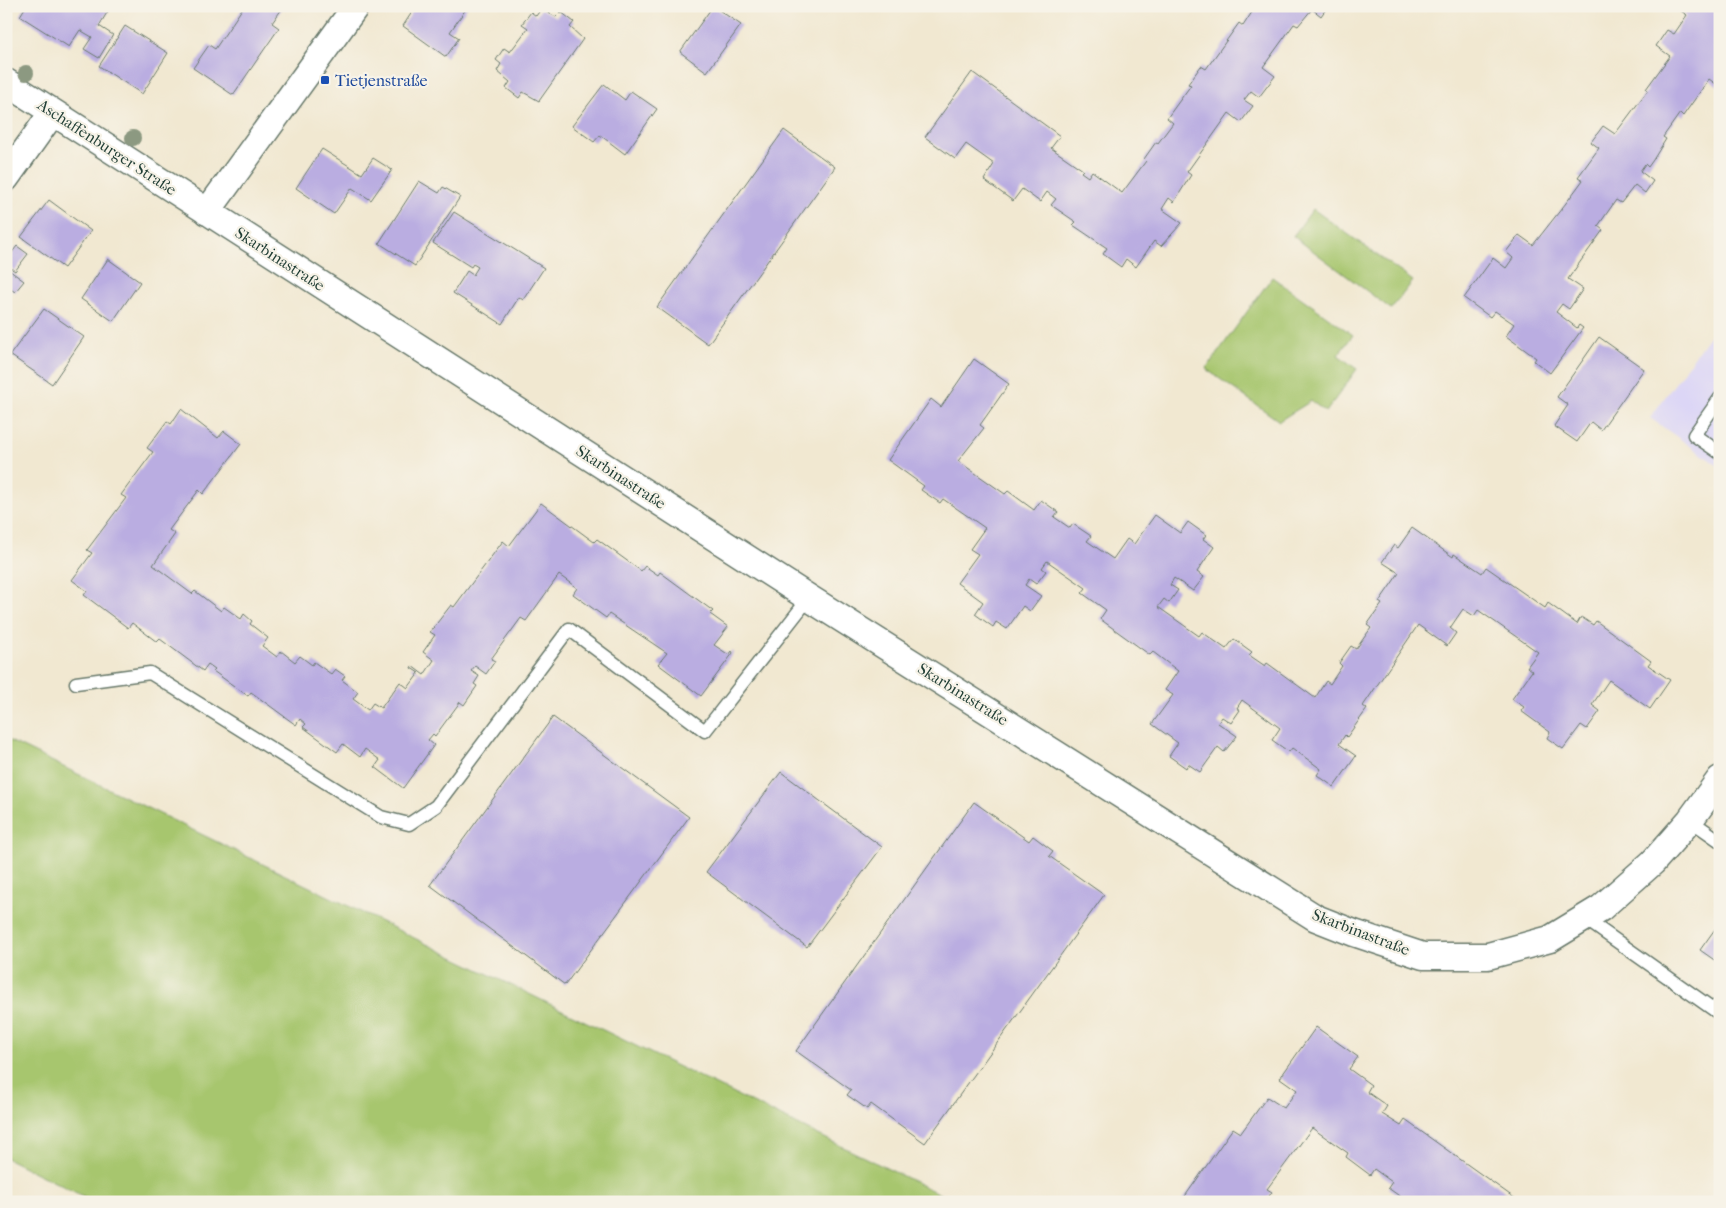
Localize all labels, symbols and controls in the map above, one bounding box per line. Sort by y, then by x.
place label: Tietjenstraße [335,71,428,90]
marker: Tietjenstraße [319,74,331,86]
street label: Aschaffenburger Straße [33,94,180,199]
street label: Skarbinastraße [232,223,328,295]
street label: Skarbinastraße [573,441,669,513]
street label: Skarbinastraße [914,659,1012,729]
street label: Skarbinastraße [1310,905,1412,959]

